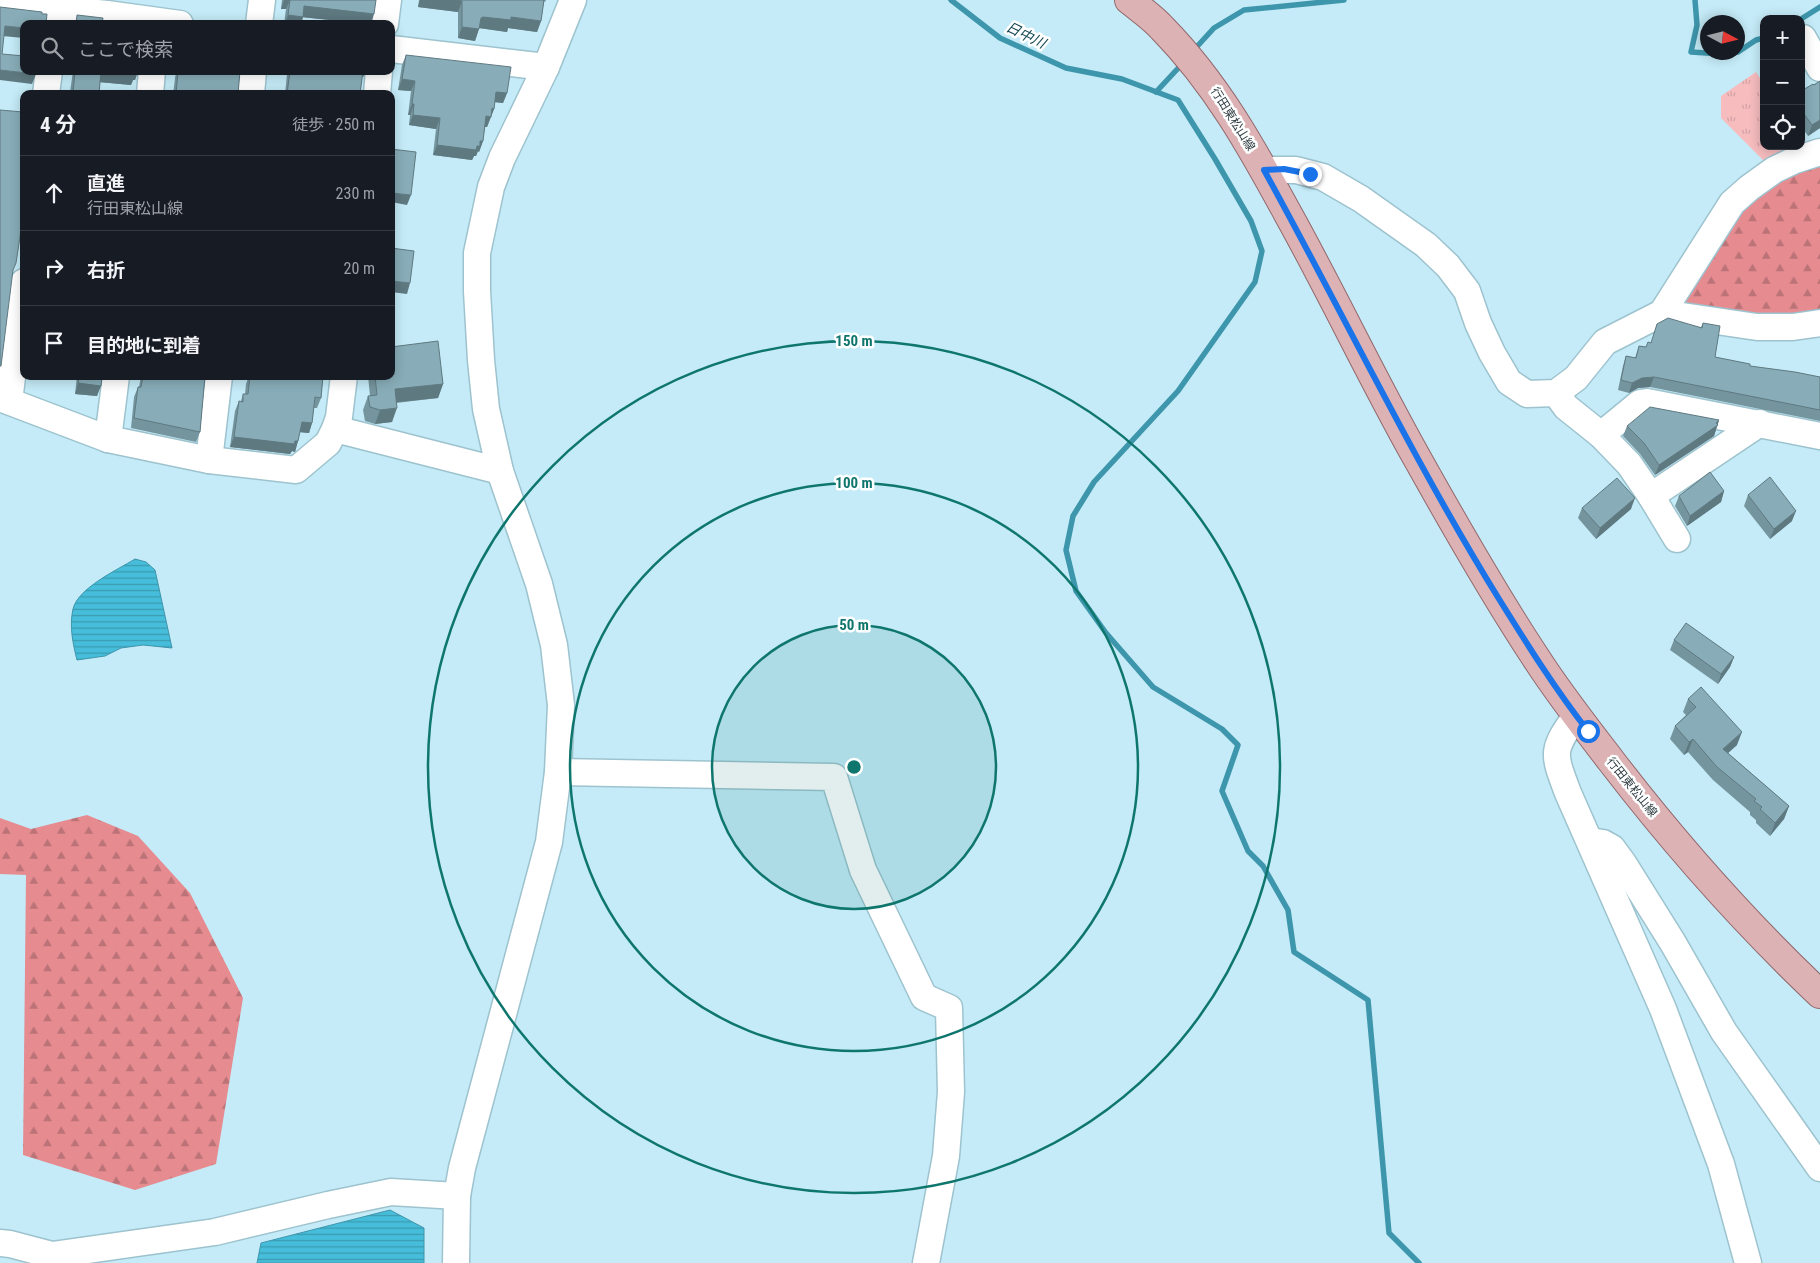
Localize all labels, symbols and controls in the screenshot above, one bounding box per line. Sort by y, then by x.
north arrow [1700,15,1745,60]
map controls [1760,15,1805,150]
button: + [1760,15,1805,60]
water label: 日中川 [1004,19,1050,52]
search box [20,20,395,75]
icon: search [38,34,66,62]
text: ここで検索 [78,38,173,61]
button: − [1760,60,1805,105]
street label: 行田東松山線 [1208,85,1258,153]
button: locate [1760,105,1805,150]
text: 4 分 [40,113,76,137]
text: 徒歩 · 250 m [292,115,375,134]
route end [1299,163,1322,186]
text: 直進 [87,172,125,195]
icon: ahead [40,179,68,207]
text: 230 m [336,184,375,203]
text: 行田東松山線 [87,199,183,218]
icon: right [40,254,68,282]
text: 右折 [87,259,125,282]
text: 20 m [343,259,375,278]
icon: arrive [40,329,68,357]
text: 150 m [835,332,873,350]
text: 目的地に到着 [87,334,201,357]
text: 100 m [835,474,873,492]
text: 50 m [839,616,869,634]
route start [1577,720,1600,743]
street label: 行田東松山線 [1604,755,1660,819]
centre of rings [845,758,863,776]

